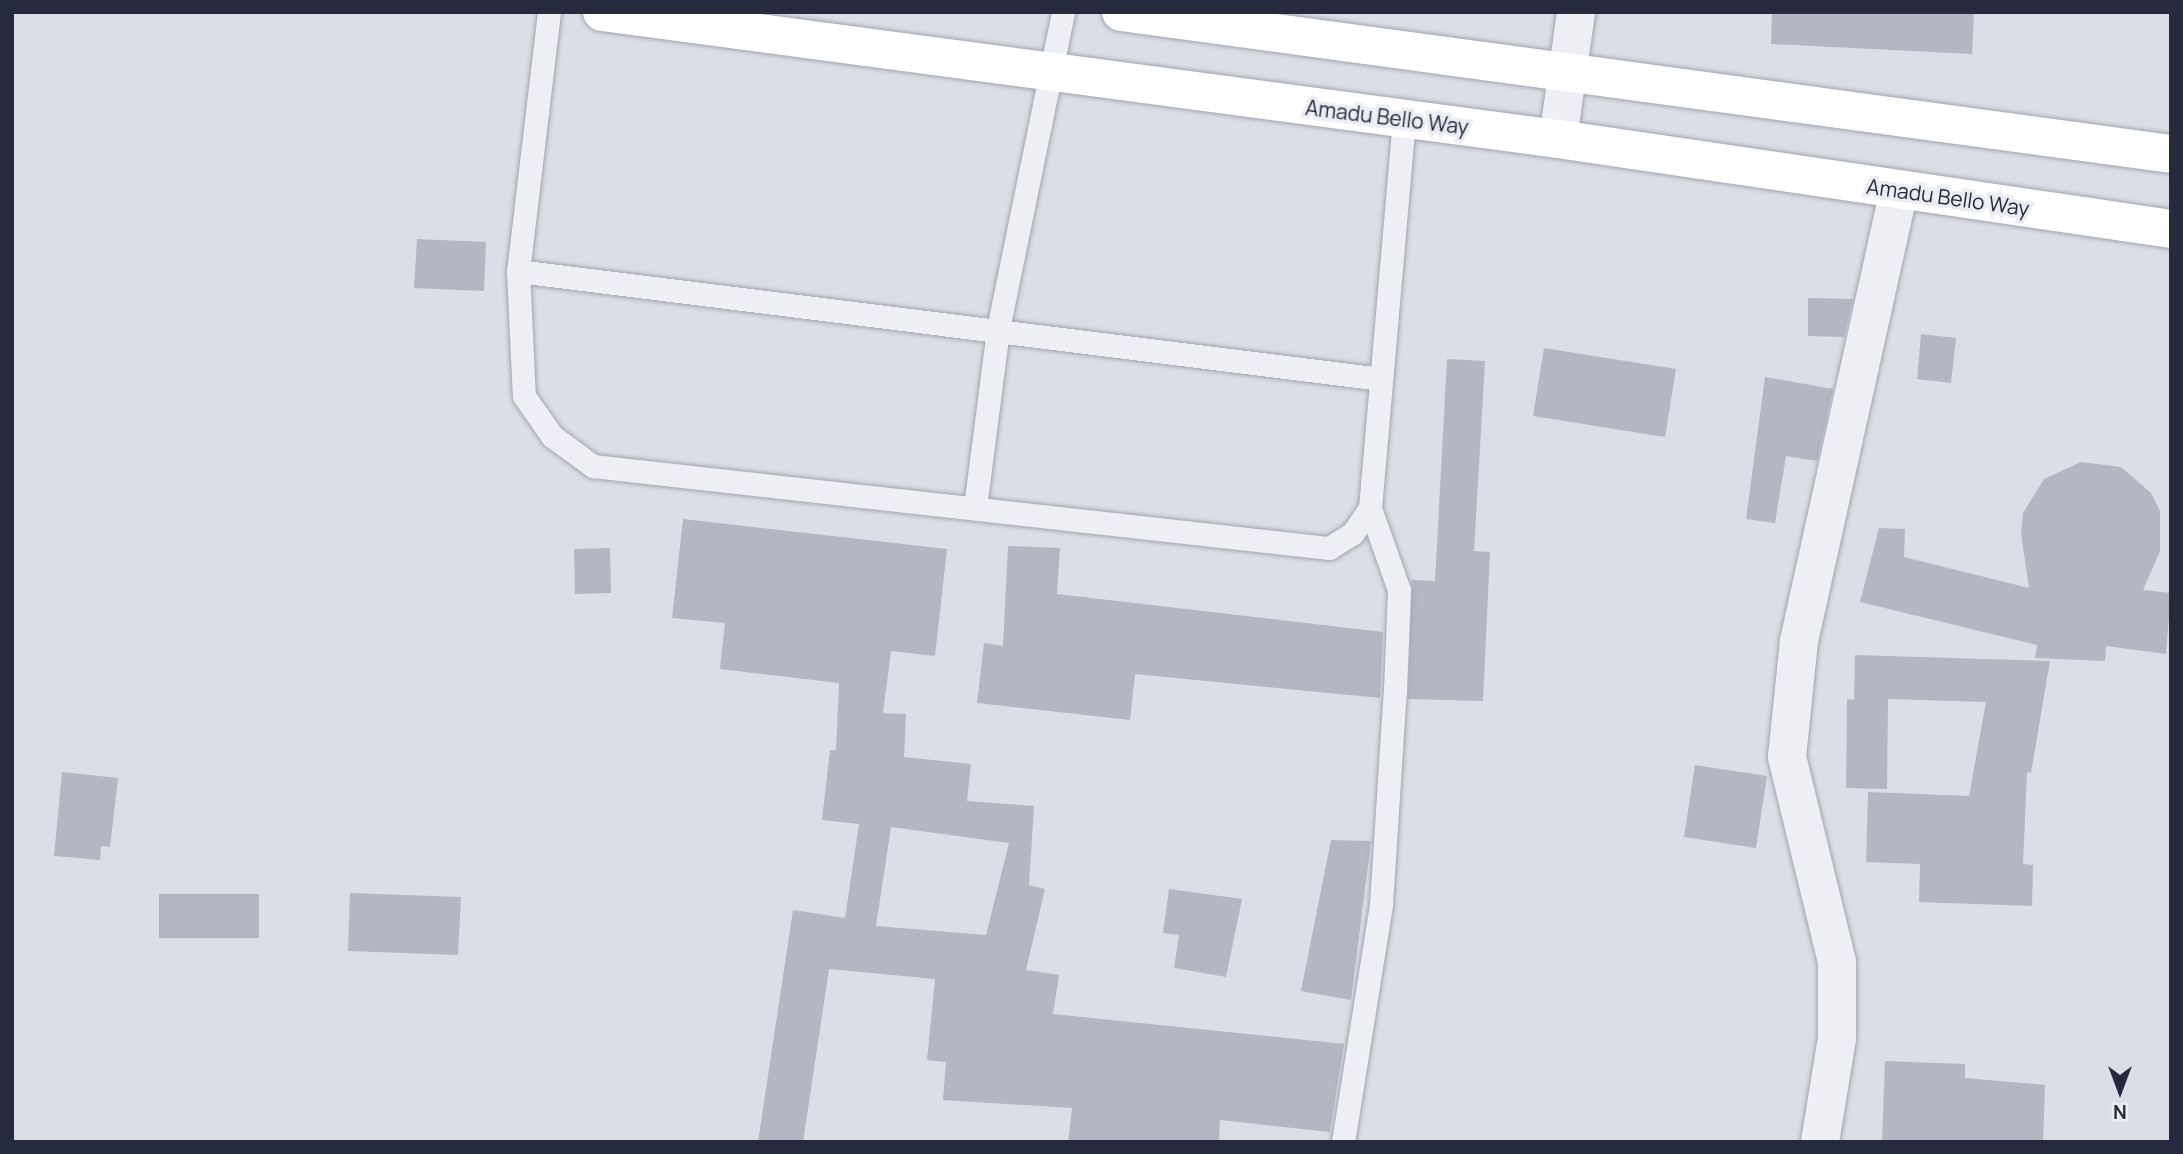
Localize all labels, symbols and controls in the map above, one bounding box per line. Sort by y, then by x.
street label: Amadu Bello Way [1304,94,1470,140]
street label: Amadu Bello Way [1865,173,2031,221]
north arrow [2085,1056,2155,1126]
text: N [2113,1099,2127,1125]

